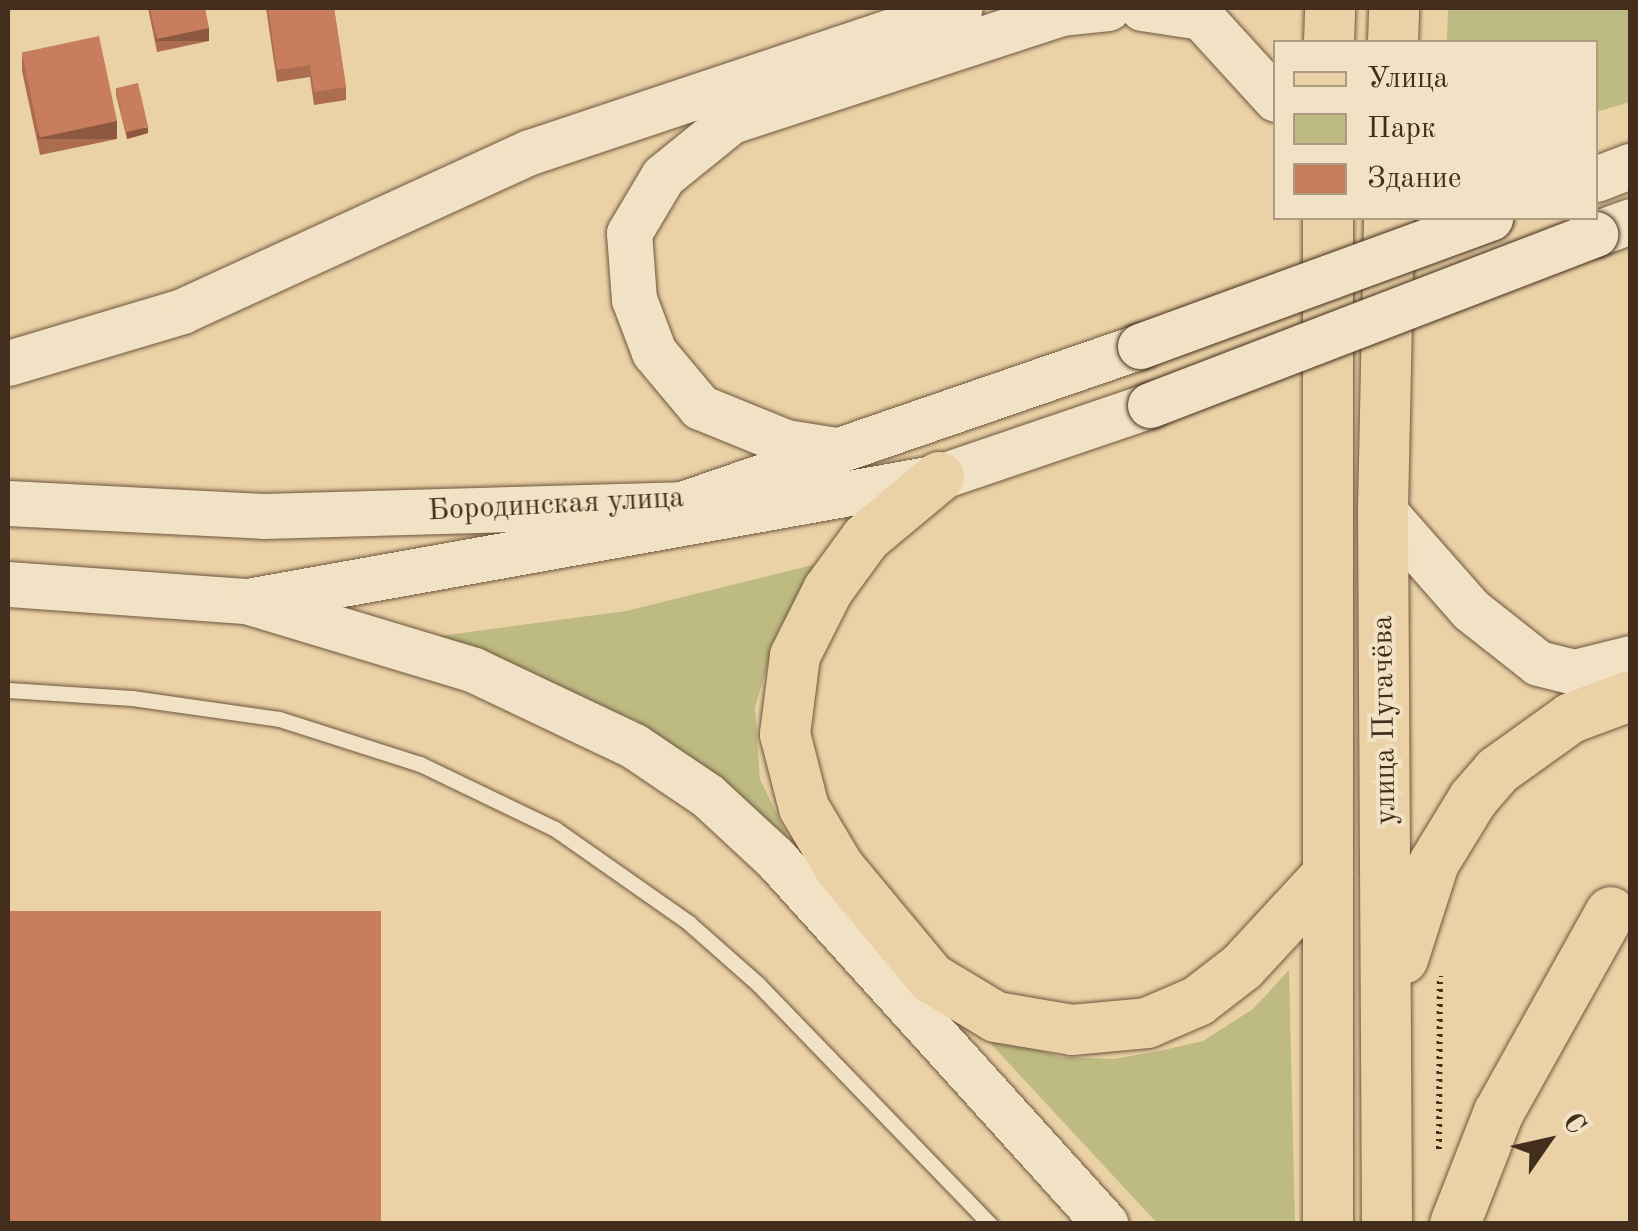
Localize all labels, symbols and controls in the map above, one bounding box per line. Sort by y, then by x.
legend [1273,40,1598,220]
text: Улица [1367,64,1448,94]
text: Парк [1367,114,1436,144]
text: Здание [1367,164,1462,194]
street label: Бородинская улица [427,480,685,530]
street label: улица Пугачёва [1365,615,1405,825]
north arrow [1498,1091,1598,1191]
text: С [1556,1109,1590,1140]

